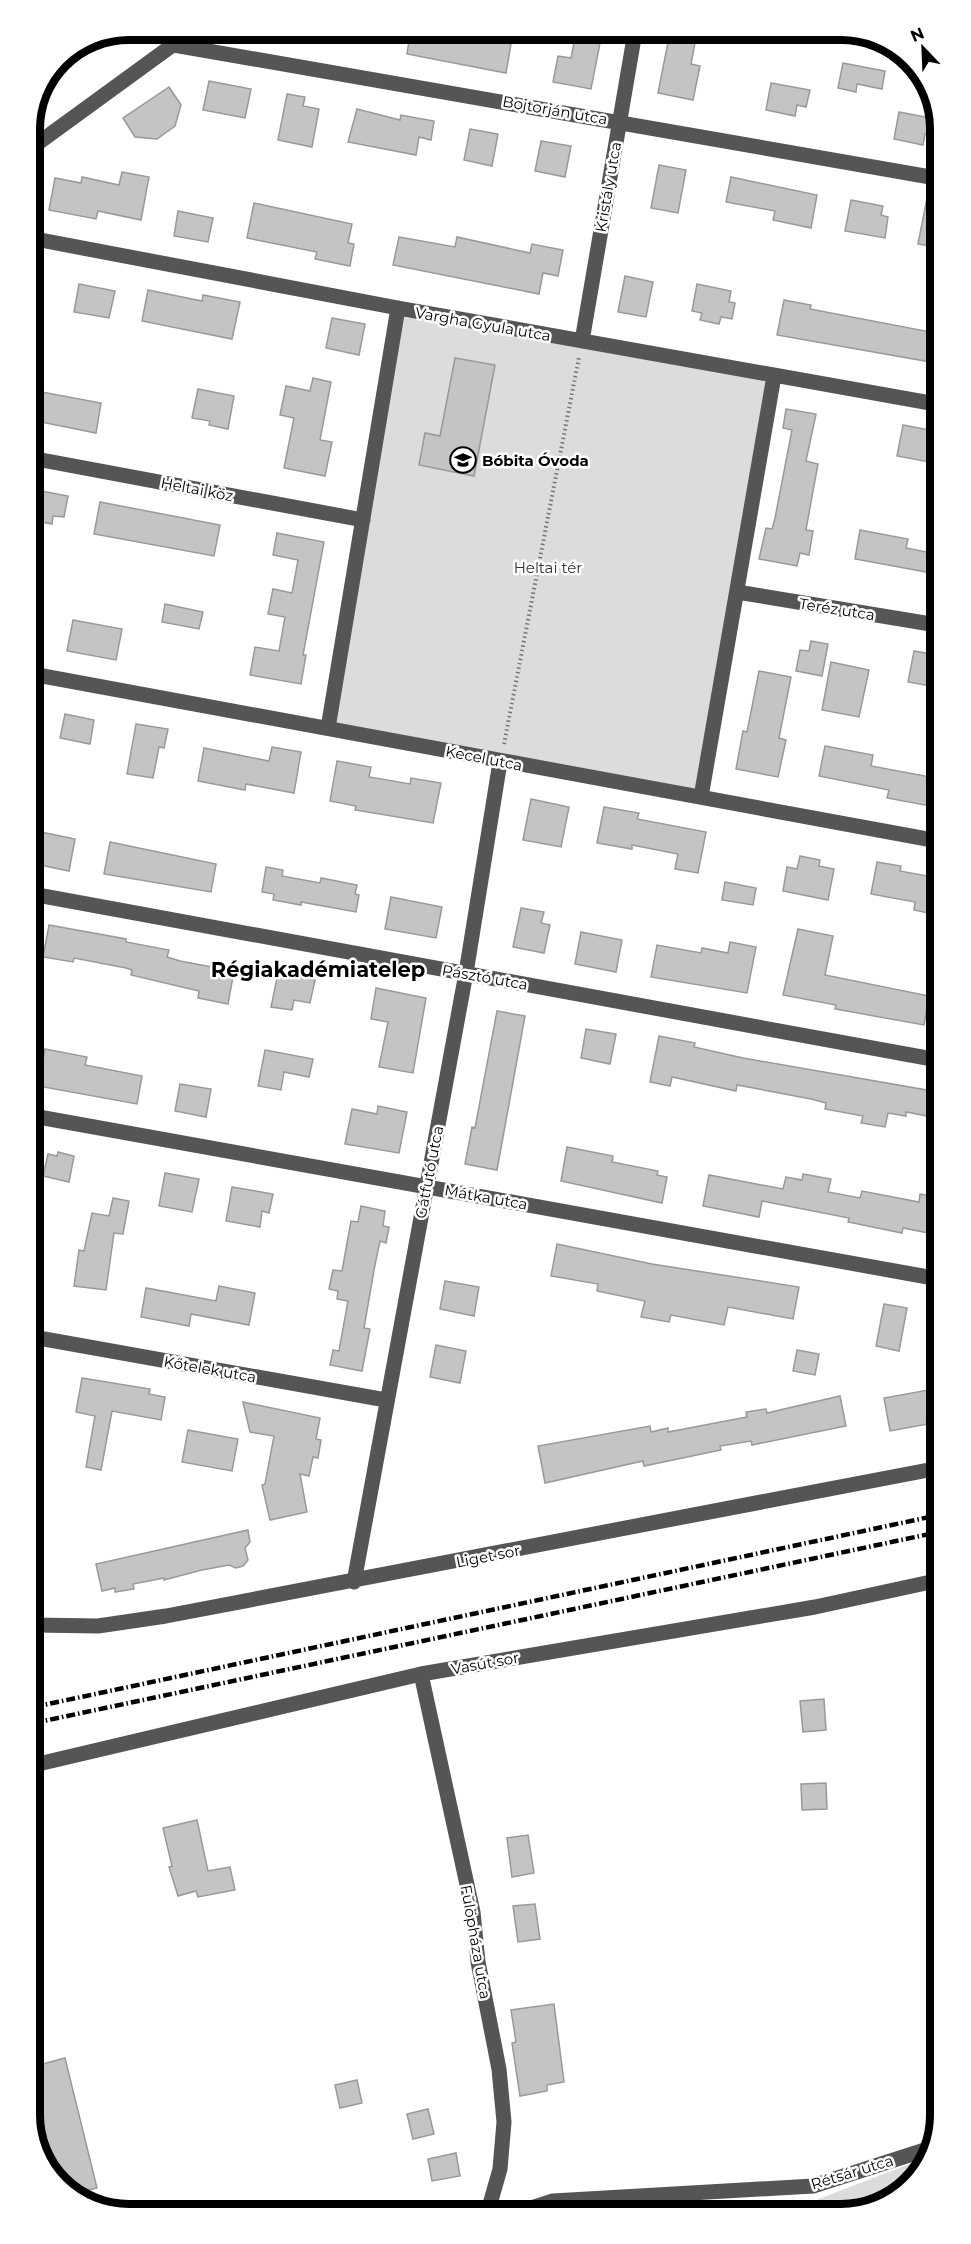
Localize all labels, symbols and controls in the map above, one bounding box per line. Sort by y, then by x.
north arrow [893,18,953,78]
text: N [908,23,927,46]
street label: Bojtorján utca [501,91,609,129]
street label: Kristály utca [591,140,625,234]
street label: Vargha Gyula utca [414,303,552,345]
school or university icon: Bóbita Óvoda [448,445,478,475]
place label: Bóbita Óvoda [482,451,589,470]
street label: Heltai köz [159,473,235,505]
park label: Heltai tér [514,558,582,577]
street label: Teréz utca [798,594,876,624]
street label: Kecel utca [444,741,524,775]
district label: Régiakadémiatelep [211,957,425,982]
street label: Pásztó utca [441,960,529,994]
street label: Gátfutó utca [411,1124,447,1220]
street label: Mátka utca [443,1180,529,1214]
street label: Kőtelek utca [162,1352,258,1386]
street label: Liget sor [454,1540,522,1572]
street label: Vasút sor [450,1648,520,1678]
street label: Fülöpháza utca [457,1883,495,2001]
street label: Rétsár utca [808,2150,896,2194]

